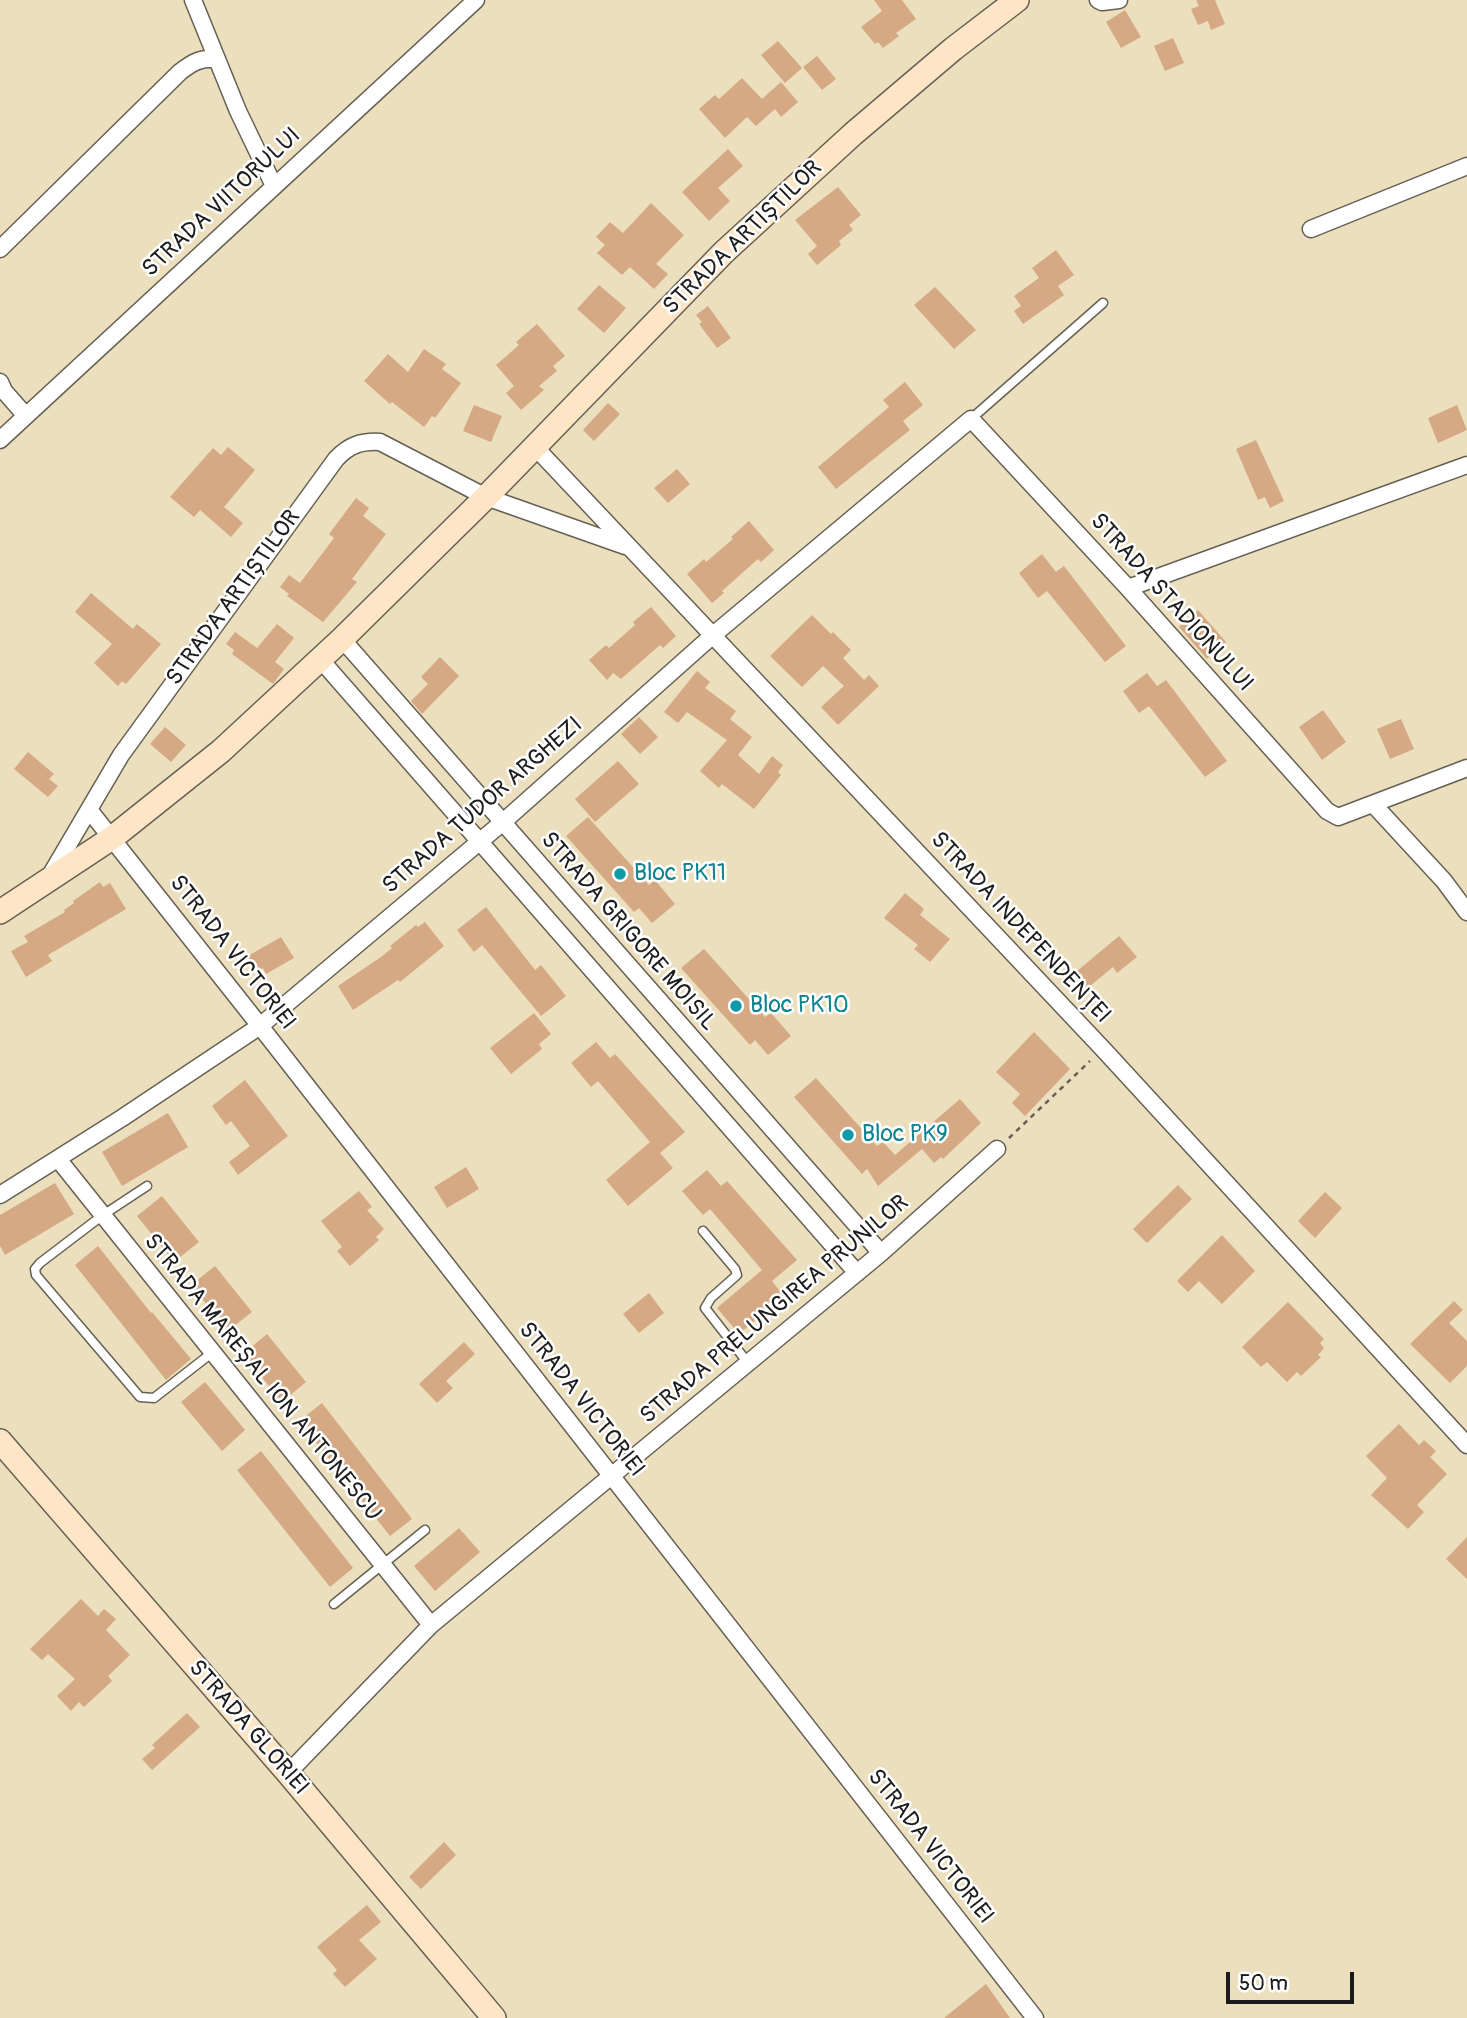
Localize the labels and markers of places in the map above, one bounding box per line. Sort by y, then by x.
place label: Bloc PK11 [634,860,726,888]
marker: Bloc PK11 [612,866,628,882]
place label: Bloc PK10 [750,992,849,1020]
marker: Bloc PK10 [728,998,744,1014]
place label: Bloc PK9 [862,1121,948,1149]
marker: Bloc PK9 [840,1127,856,1143]

